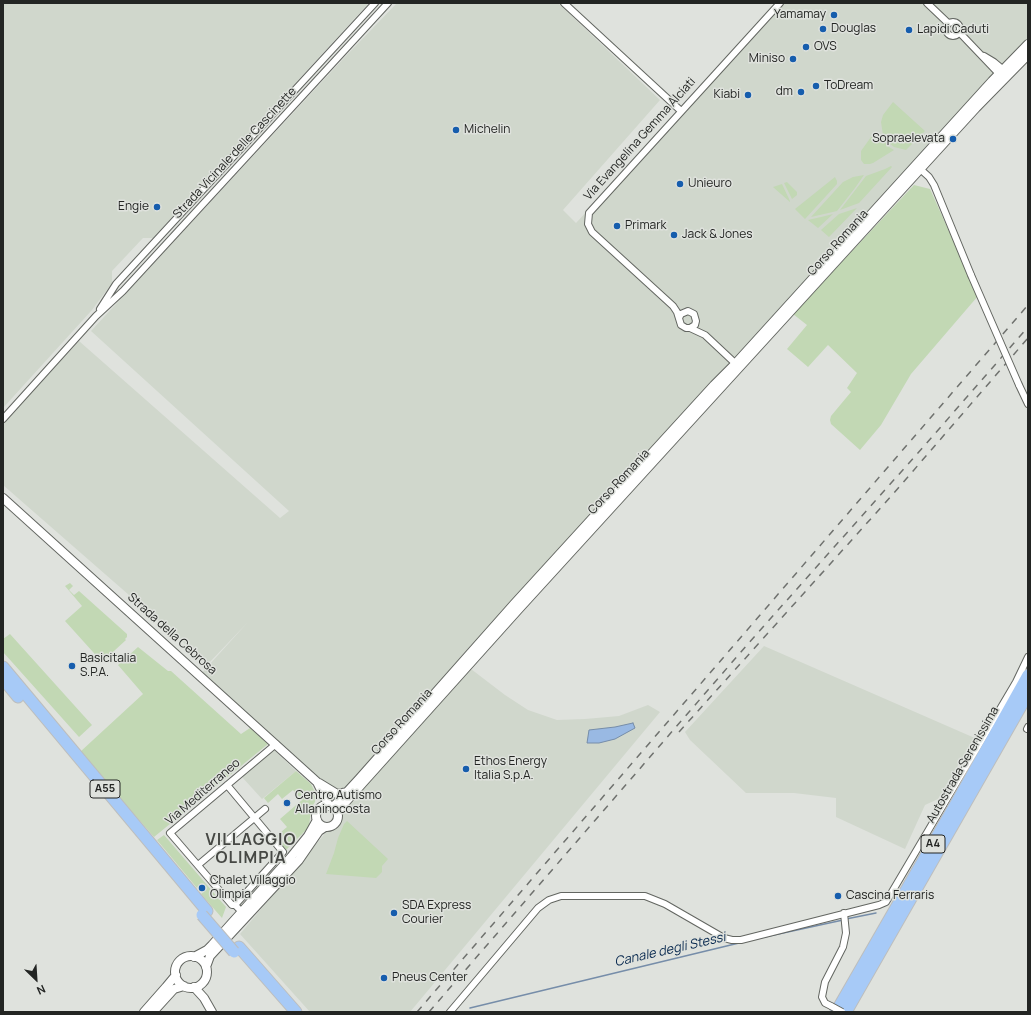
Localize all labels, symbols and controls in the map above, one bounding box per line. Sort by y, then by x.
place label: Yamamay [774,8,826,22]
marker: Yamamay [829,10,839,20]
place label: Douglas [831,22,876,36]
place label: Lapidi Caduti [917,23,989,37]
marker: Douglas [818,24,828,34]
marker: Lapidi Caduti [904,25,914,35]
place label: OVS [814,40,837,54]
marker: OVS [801,42,811,52]
place label: Miniso [749,52,785,66]
marker: Miniso [788,54,798,64]
street label: Via Evangelina Gemma Alciati [581,75,699,203]
place label: ToDream [824,79,873,93]
marker: ToDream [811,81,821,91]
street label: Strada Vicinale delle Cascinette [170,84,300,222]
place label: dm [776,85,793,99]
marker: dm [796,87,806,97]
place label: Kiabi [714,88,740,102]
marker: Kiabi [743,90,753,100]
place label: Michelin [464,123,510,137]
marker: Michelin [451,125,461,135]
place label: Sopraelevata [872,132,945,146]
marker: Sopraelevata [948,134,958,144]
place label: Unieuro [688,177,732,191]
marker: Unieuro [675,179,685,189]
place label: Engie [118,200,149,214]
marker: Engie [152,202,162,212]
street label: Corso Romania [805,207,871,279]
place label: Primark [625,219,666,233]
marker: Primark [612,221,622,231]
place label: Jack & Jones [682,228,753,242]
marker: Jack & Jones [669,230,679,240]
street label: Corso Romania [585,446,653,518]
street label: Strada della Cebrosa [125,590,219,678]
place label: Basicitalia S.P.A. [80,652,136,680]
marker: Basicitalia S.P.A. [67,661,77,671]
street label: Corso Romania [369,686,435,758]
street label: Autostrada Serenissima [924,704,1002,826]
place label: Ethos Energy Italia S.p.A. [474,755,547,783]
street label: Via Mediterraneo [163,756,243,828]
marker: Ethos Energy Italia S.p.A. [461,764,471,774]
road number: A55 [90,780,120,798]
place label: Centro Autismo Allaninocosta [295,789,382,817]
marker: Centro Autismo Allaninocosta [282,798,292,808]
district label: VILLAGGIO OLIMPIA [205,831,297,869]
road number: A4 [921,835,945,853]
place label: Chalet Villaggio Olimpia [210,874,296,902]
marker: Chalet Villaggio Olimpia [197,883,207,893]
place label: Cascina Ferraris [846,889,934,903]
marker: Cascina Ferraris [833,891,843,901]
place label: SDA Express Courier [402,899,471,927]
marker: SDA Express Courier [389,908,399,918]
water label: Canale degli Stessi [613,930,727,970]
north arrow [16,959,56,999]
place label: Pneus Center [392,971,468,985]
marker: Pneus Center [379,973,389,983]
text: N [35,982,48,999]

